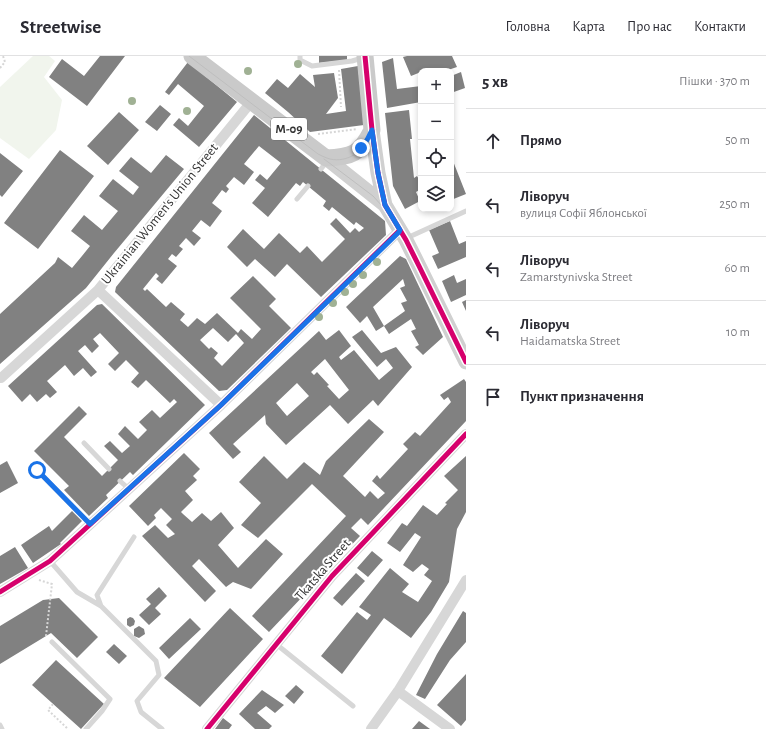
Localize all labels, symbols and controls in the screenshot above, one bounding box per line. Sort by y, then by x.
text: Streetwise [20,18,101,37]
text: Головна [505,20,550,34]
text: Карта [572,20,605,34]
text: Про нас [627,20,672,34]
text: Контакти [694,20,746,34]
map controls [418,68,454,212]
button: + [418,68,454,104]
text: 5 хв [482,73,508,90]
text: Пішки · 370 m [679,75,750,88]
button: − [418,104,454,140]
road number: М-09 [271,118,307,140]
icon: ahead [482,130,504,152]
text: Прямо [520,133,562,148]
text: 50 m [725,134,750,147]
route end [352,139,370,157]
button: locate [418,140,454,176]
street label: Ukrainian Women's Union Street [99,141,221,287]
button: layers [418,176,454,212]
text: Ліворуч [520,189,570,204]
icon: left [482,194,504,216]
text: 250 m [719,198,750,211]
text: вулиця Софії Яблонської [520,207,647,220]
text: Ліворуч [520,253,570,268]
icon: left [482,258,504,280]
text: 60 m [724,262,750,275]
text: Zamarstynivska Street [520,271,632,284]
text: Ліворуч [520,317,570,332]
icon: left [482,322,504,344]
text: 10 m [726,326,750,339]
text: Haidamatska Street [520,335,620,348]
icon: arrive [482,386,504,408]
text: Пункт призначення [520,389,644,404]
route start [28,461,46,479]
street label: Tkatska Street [293,536,354,604]

